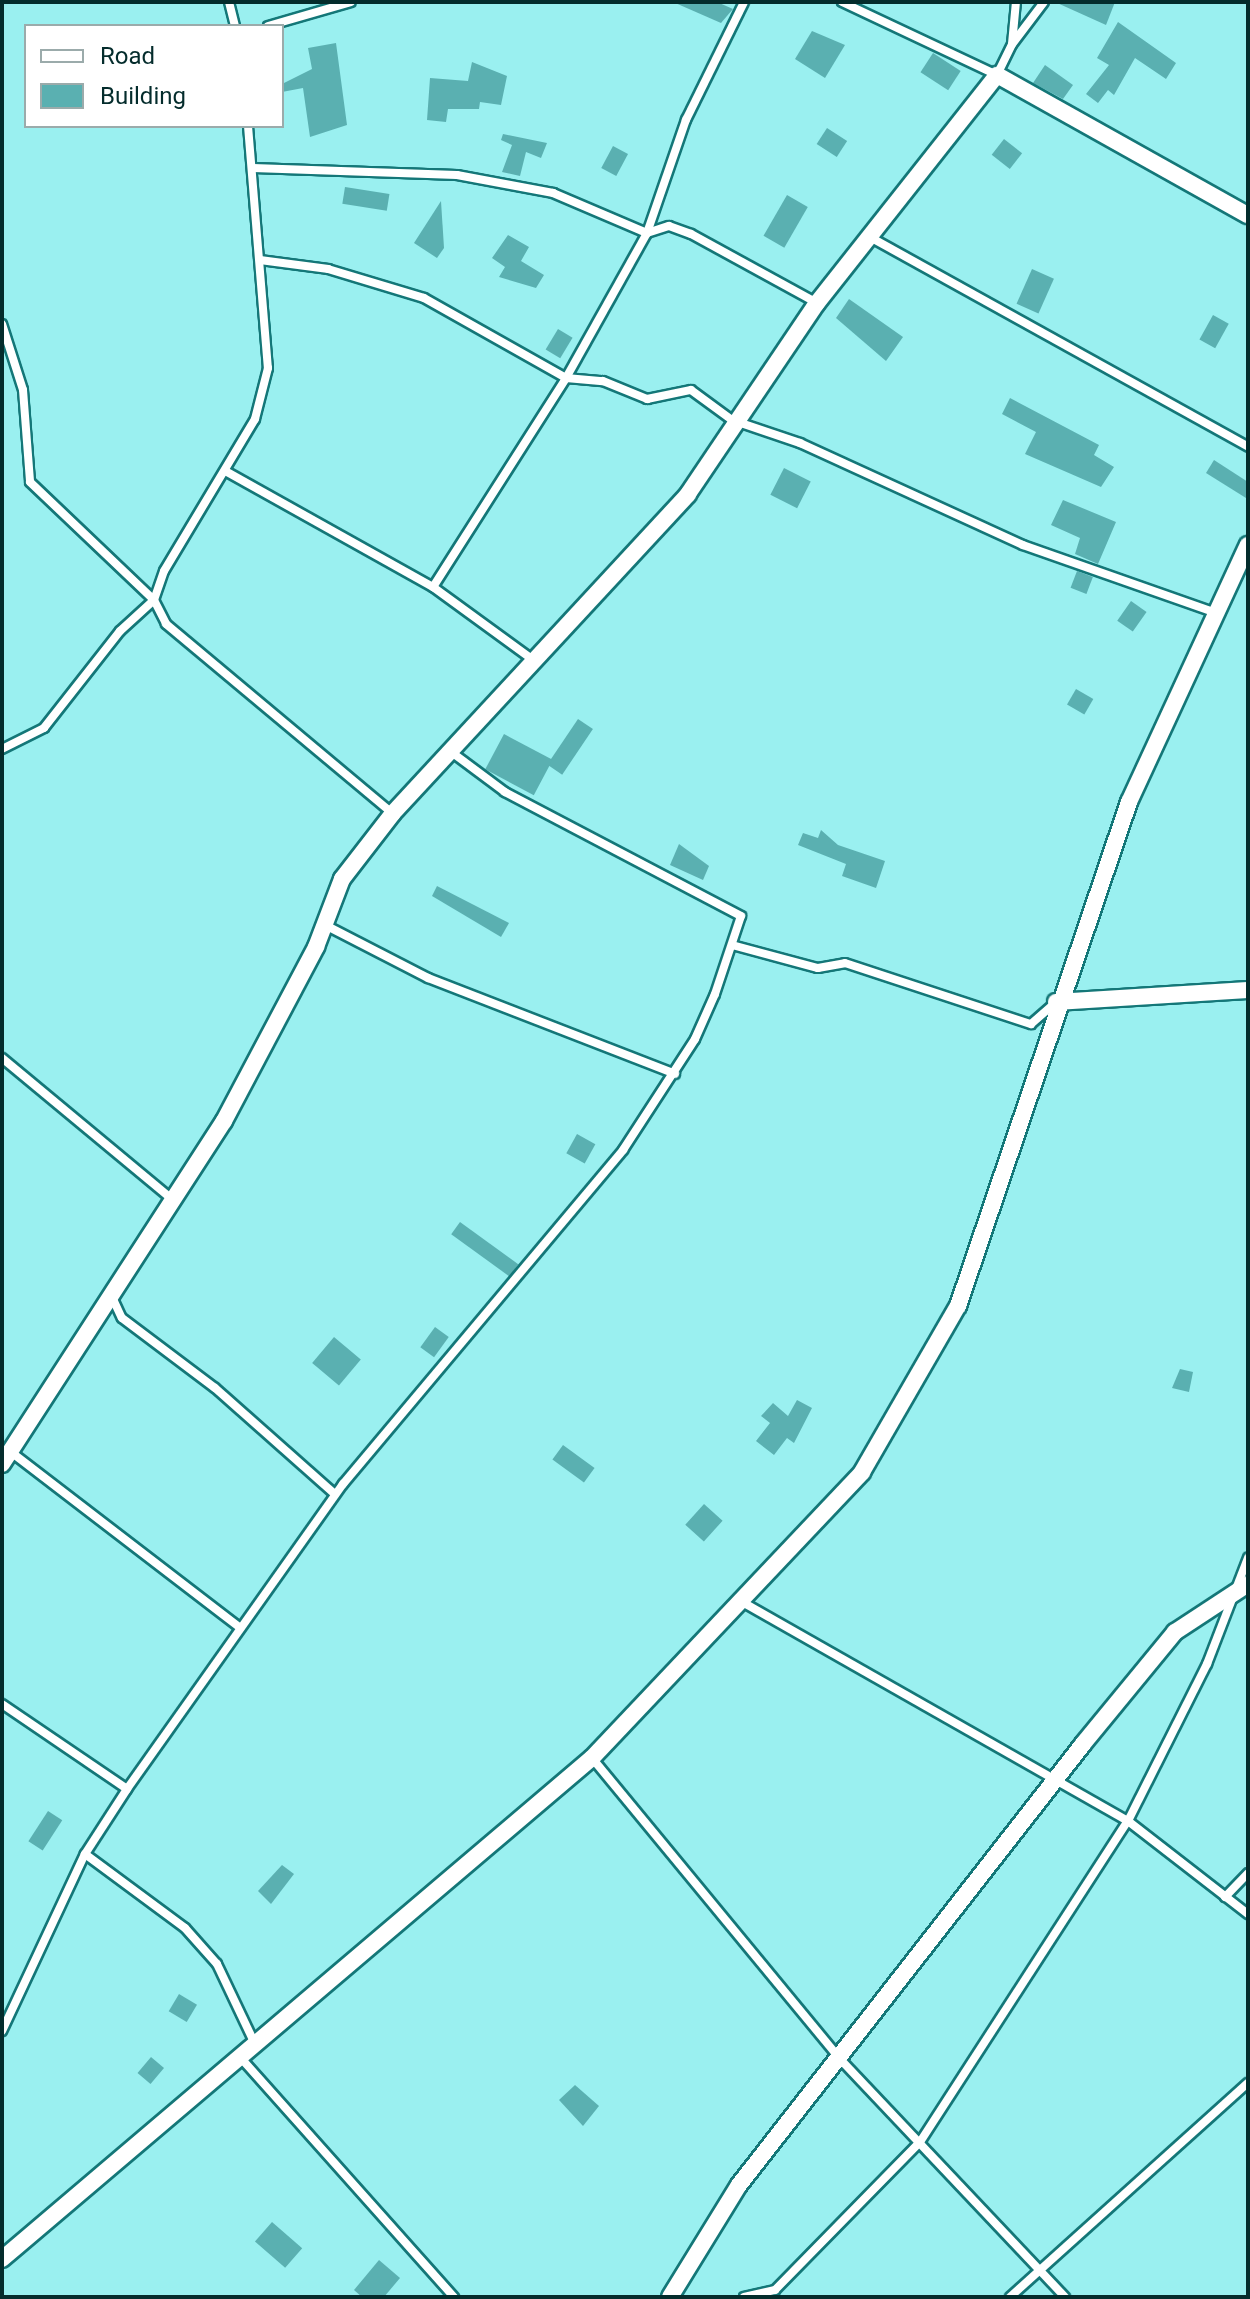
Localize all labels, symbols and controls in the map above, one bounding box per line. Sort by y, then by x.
legend [24,24,284,128]
text: Road [100,42,155,70]
text: Building [100,82,186,110]

